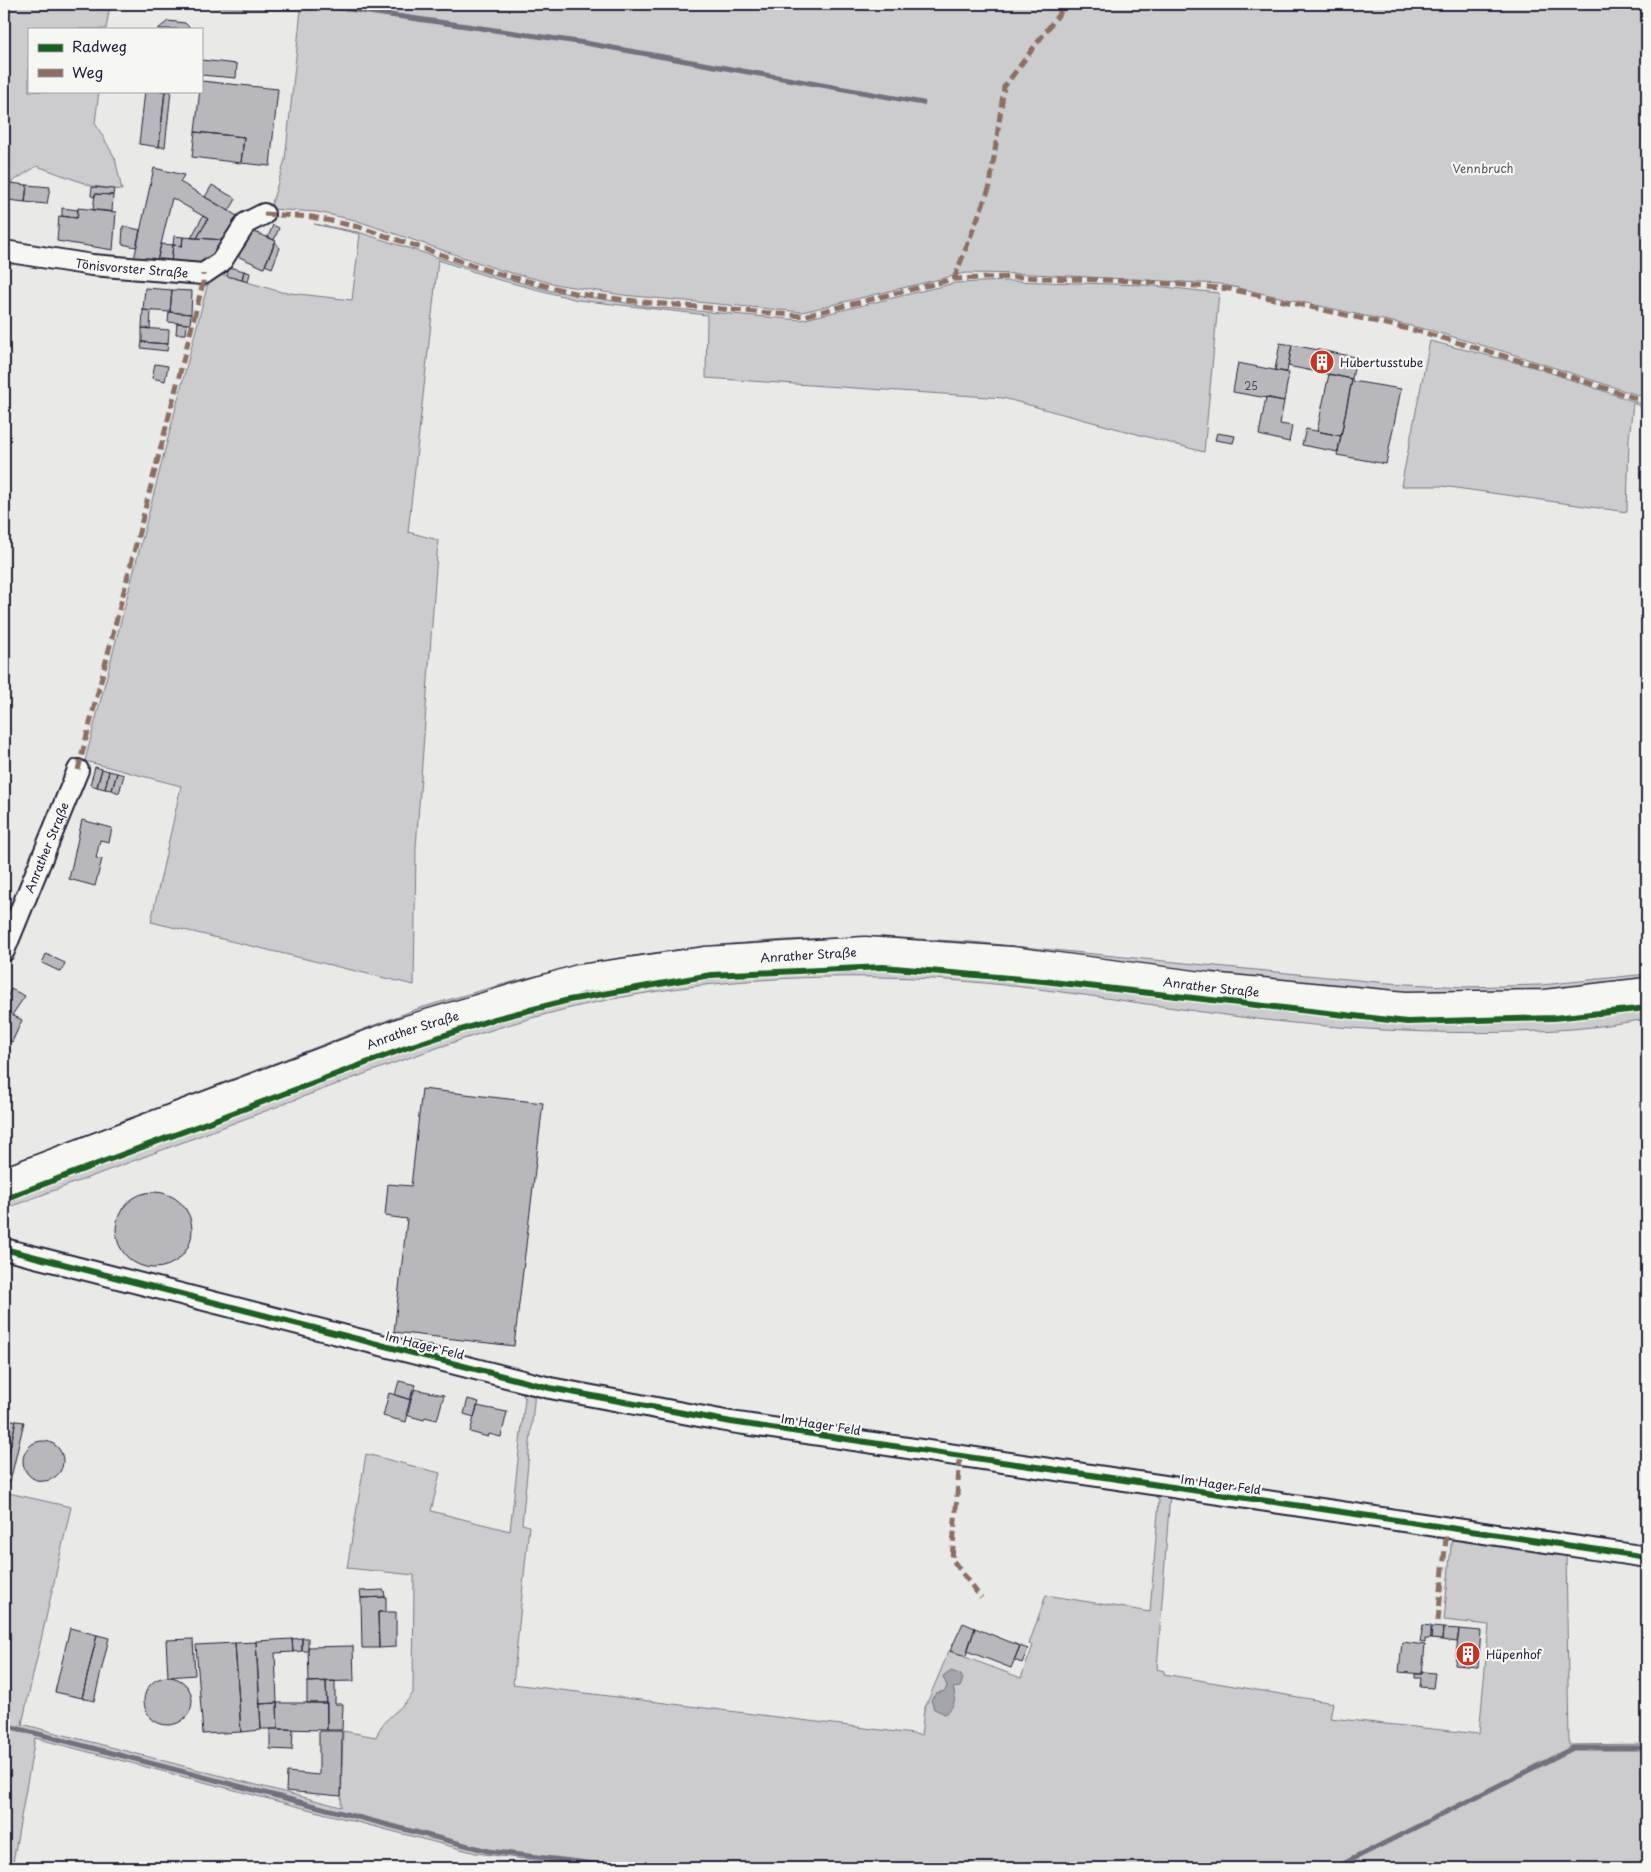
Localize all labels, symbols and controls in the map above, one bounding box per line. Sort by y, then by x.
legend [28,28,202,92]
text: Radweg [72,34,127,57]
text: Weg [72,60,103,83]
park label: Vennbruch [1452,159,1514,177]
street label: Tönisvorster Straße [74,253,189,282]
building icon: Hubertusstube [1309,349,1335,375]
place label: Hubertusstube [1340,353,1424,371]
house number: 25 [1244,378,1258,393]
street label: Anrather Straße [20,799,73,895]
street label: Anrather Straße [760,943,857,967]
street label: Anrather Straße [1162,972,1260,1001]
street label: Anrather Straße [364,1006,461,1053]
street label: Im Hager Feld [384,1327,466,1363]
street label: Im Hager Feld [780,1409,862,1439]
street label: Im Hager Feld [1180,1469,1262,1499]
building icon: Hüpenhof [1455,1641,1481,1667]
place label: Hüpenhof [1486,1645,1543,1663]

